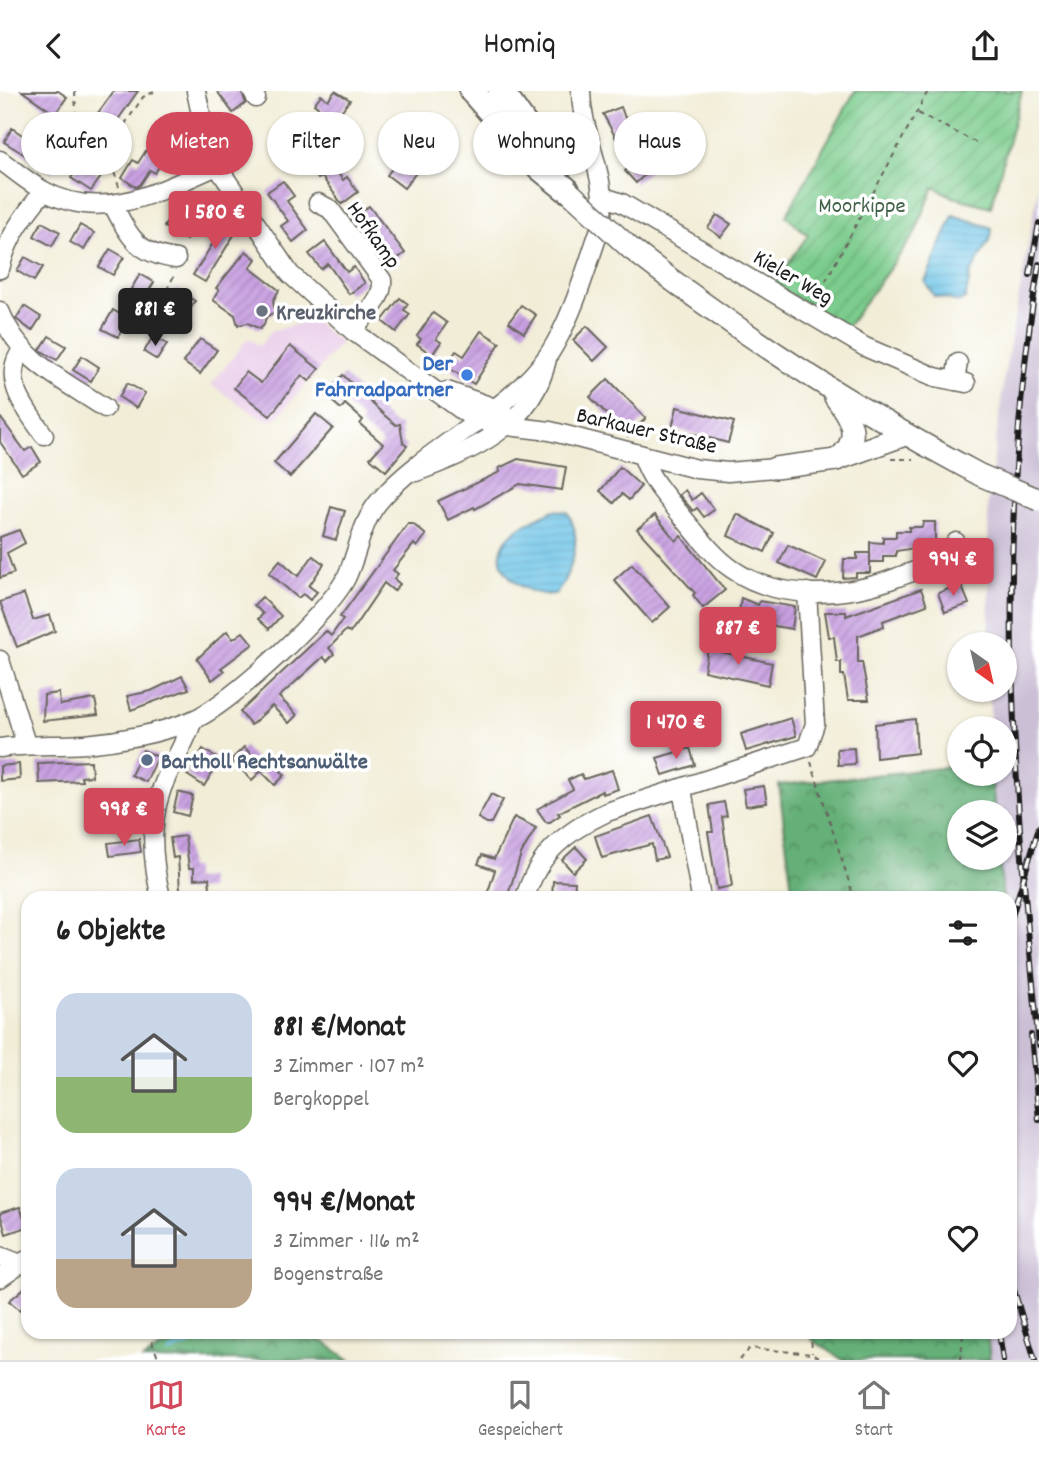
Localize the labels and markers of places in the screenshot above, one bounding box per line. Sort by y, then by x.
pin: 1 580 € [150,191,280,251]
pin: 881 € [106,289,204,348]
place label: Kreuzkirche [276,298,376,331]
marker: Kreuzkirche [254,303,270,319]
place label: Der Fahrradpartner [315,349,453,408]
marker: Der Fahrradpartner [459,367,475,383]
pin: 994 € [904,539,1002,598]
pin: 887 € [689,607,787,667]
pin: 1 470 € [611,701,741,761]
place label: Bartholl Rechtsanwälte [161,747,368,780]
marker: Bartholl Rechtsanwälte [139,752,155,768]
pin: 998 € [75,789,173,848]

